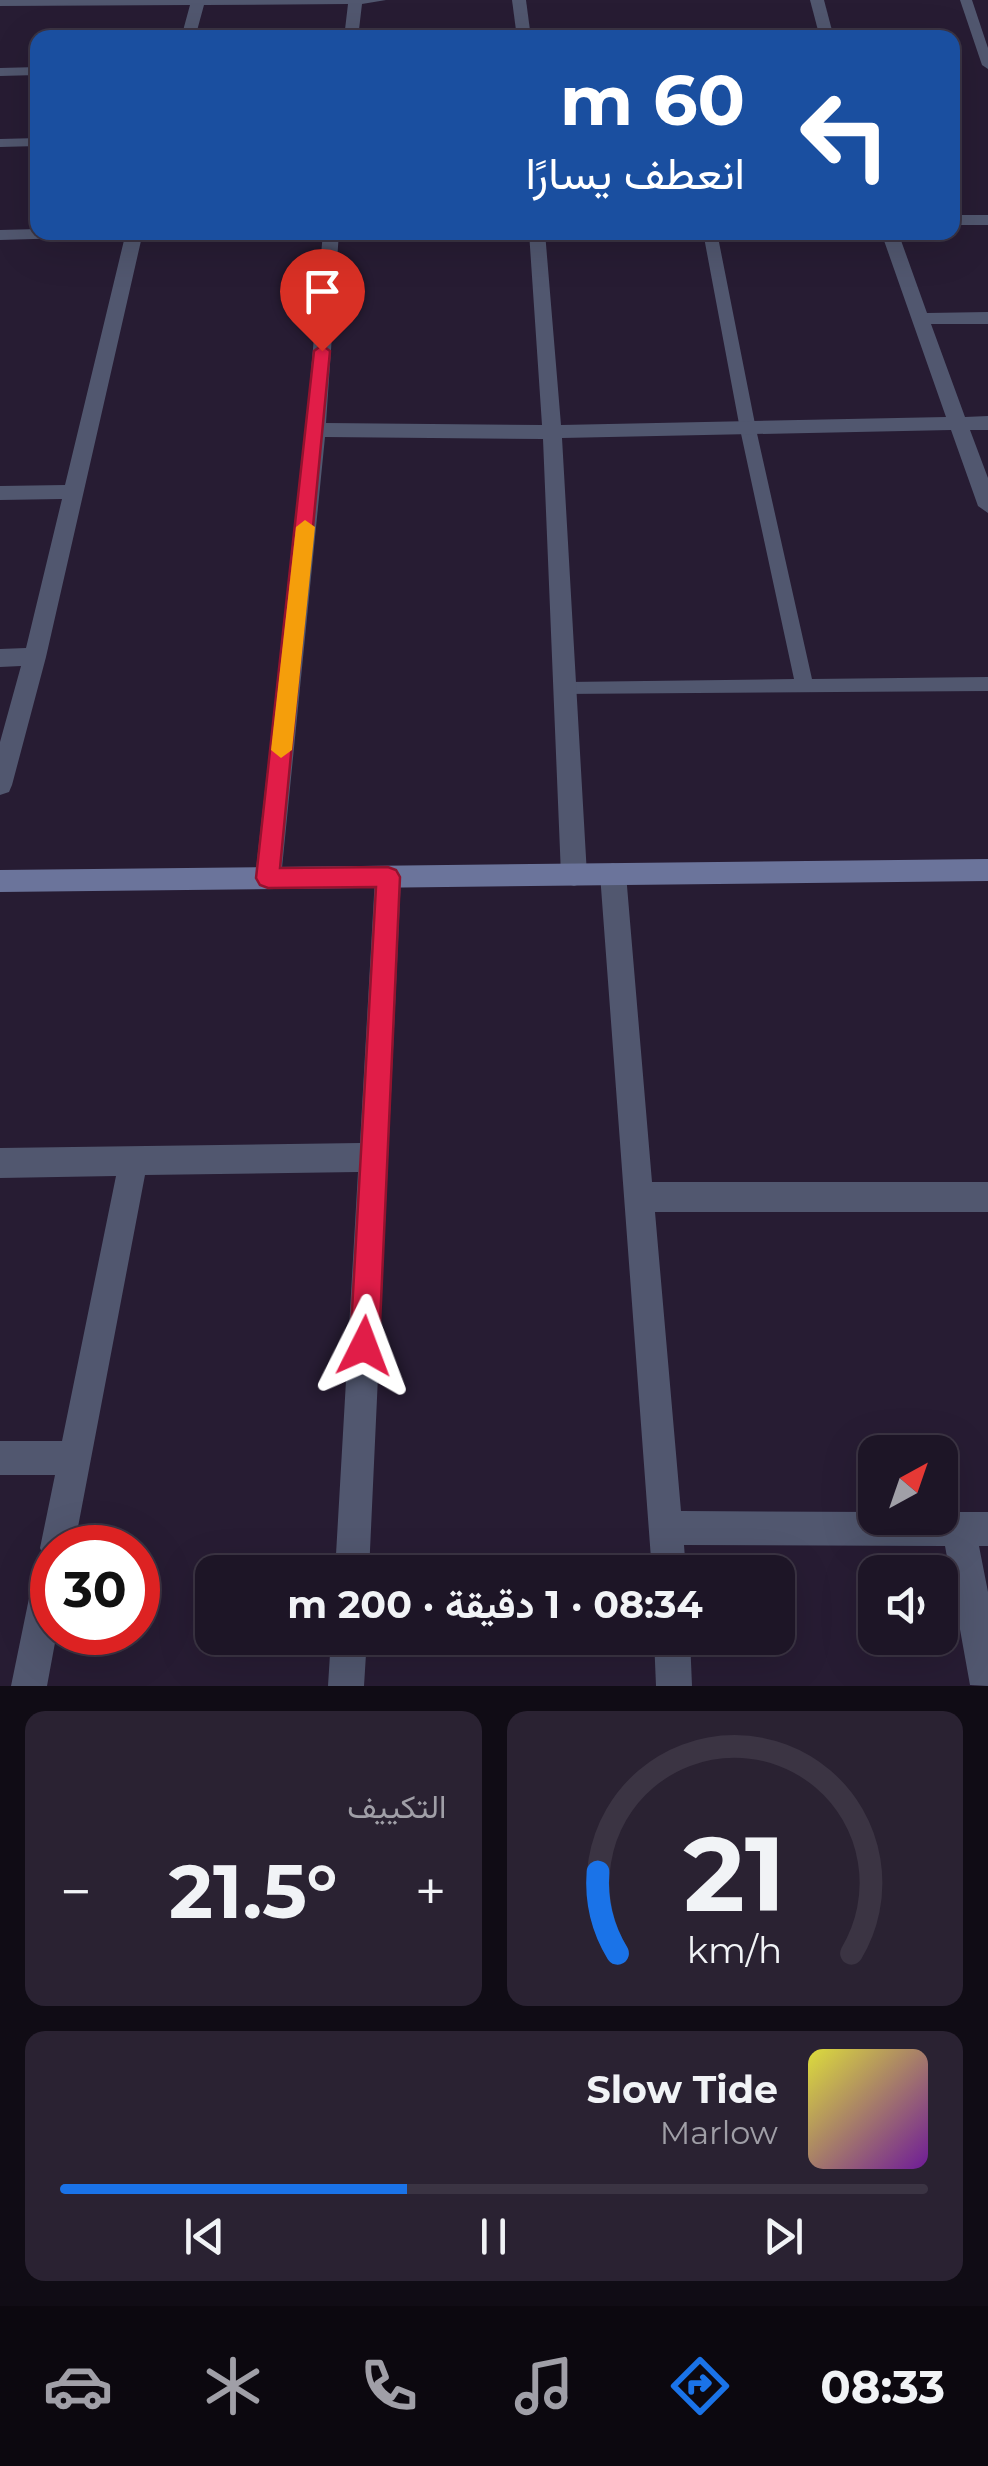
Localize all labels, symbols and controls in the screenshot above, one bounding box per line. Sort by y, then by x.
text: 60 m [560,57,745,143]
icon: left [780,70,910,200]
text: انعطف يسارًا [525,145,745,200]
pin [280,249,365,352]
icon: arrive [295,264,350,319]
position arrow [312,1294,416,1398]
north arrow [858,1435,958,1535]
map controls [858,1435,958,1655]
speed limit sign: 30 [30,1525,160,1655]
button: sound [858,1555,958,1655]
text: 08:34 · 1 دقيقة · 200 m [287,1581,703,1628]
text: التكييف [347,1787,447,1826]
text: 21 [684,1810,786,1937]
text: 21.5° [169,1845,338,1937]
text: − [60,1858,92,1925]
text: + [415,1858,447,1925]
text: km/h [687,1928,782,1972]
text: Slow Tide [586,2066,778,2113]
text: Marlow [660,2113,778,2152]
icon: previous [177,2209,232,2264]
icon: pause [466,2209,521,2264]
icon: next [756,2209,811,2264]
icon: car [43,2351,113,2421]
icon: climate [198,2351,268,2421]
icon: phone [354,2351,424,2421]
icon: music [509,2351,579,2421]
icon: directions [665,2351,735,2421]
text: 08:33 [820,2359,945,2414]

